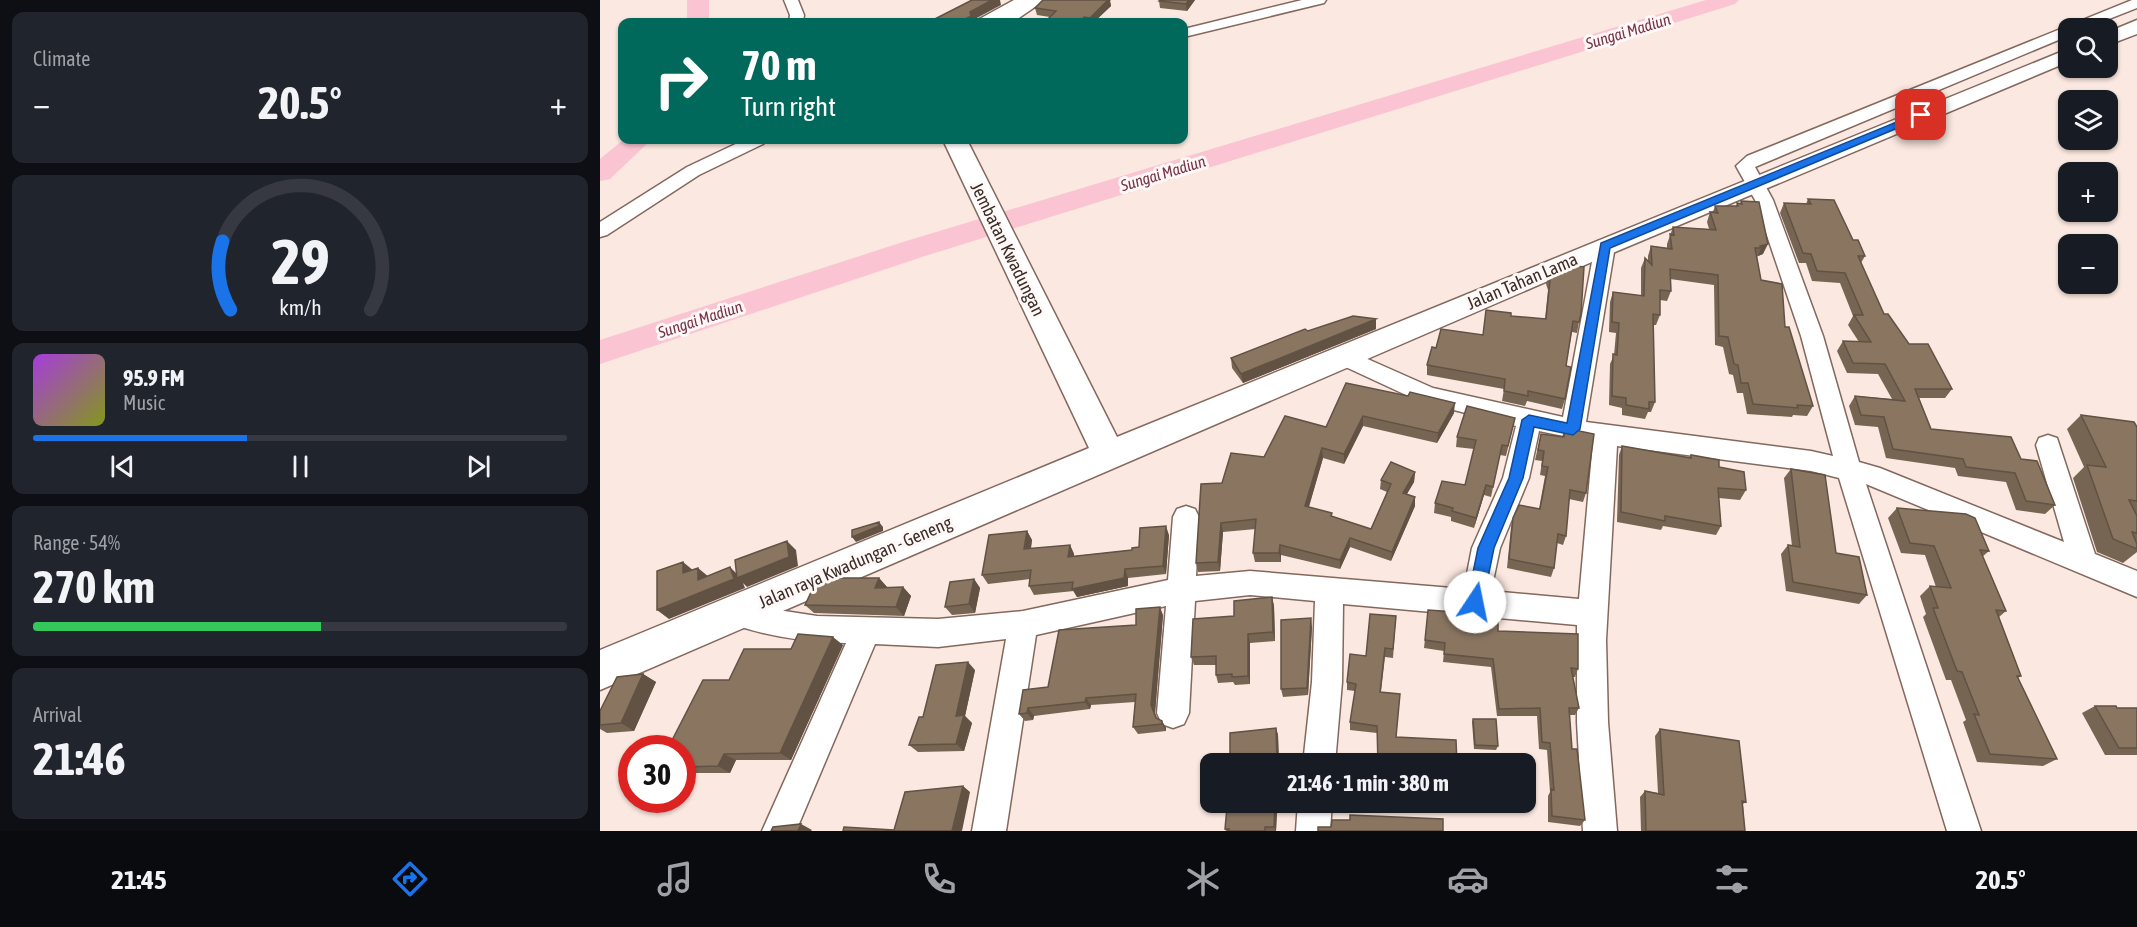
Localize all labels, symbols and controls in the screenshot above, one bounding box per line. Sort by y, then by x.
water label: Sungai Madiun [1582,10,1673,54]
map controls [2058,18,2118,294]
button: search [2058,18,2118,78]
text: 70 m [741,41,816,89]
icon: right [642,42,720,120]
text: Climate [33,47,90,70]
text: 20.5° [258,77,342,129]
text: − [33,84,50,122]
text: + [550,84,567,122]
pin [1895,89,1946,140]
button: layers [2058,90,2118,150]
text: Turn right [741,91,836,122]
icon: arrive [1904,98,1937,131]
water label: Sungai Madiun [1117,152,1208,196]
button: + [2058,162,2118,222]
street label: Jembatan Kwadungan [967,179,1049,319]
text: 29 [271,226,329,297]
button: − [2058,234,2118,294]
street label: Jalan Tahan Lama [1463,248,1581,314]
text: km/h [279,295,321,320]
water label: Sungai Madiun [655,297,745,342]
text: 95.9 FM [123,365,185,391]
text: Music [123,391,165,414]
icon: previous [106,450,139,483]
icon: pause [284,450,317,483]
icon: next [462,450,495,483]
street label: Jalan raya Kwadungan - Geneng [755,512,955,612]
text: Range · 54% [33,531,120,554]
text: 270 km [33,561,155,613]
position arrow [1443,570,1507,634]
text: Arrival [33,703,82,726]
text: 21:46 [33,733,126,785]
speed limit sign: 30 [618,735,696,813]
text: 21:46 · 1 min · 380 m [1287,770,1449,796]
icon: directions [389,858,431,900]
icon: music [654,858,696,900]
icon: phone [918,858,960,900]
icon: climate [1182,858,1224,900]
icon: car [1447,858,1489,900]
icon: filters [1711,858,1753,900]
text: 21:45 [111,864,167,895]
text: 20.5° [1975,864,2026,895]

